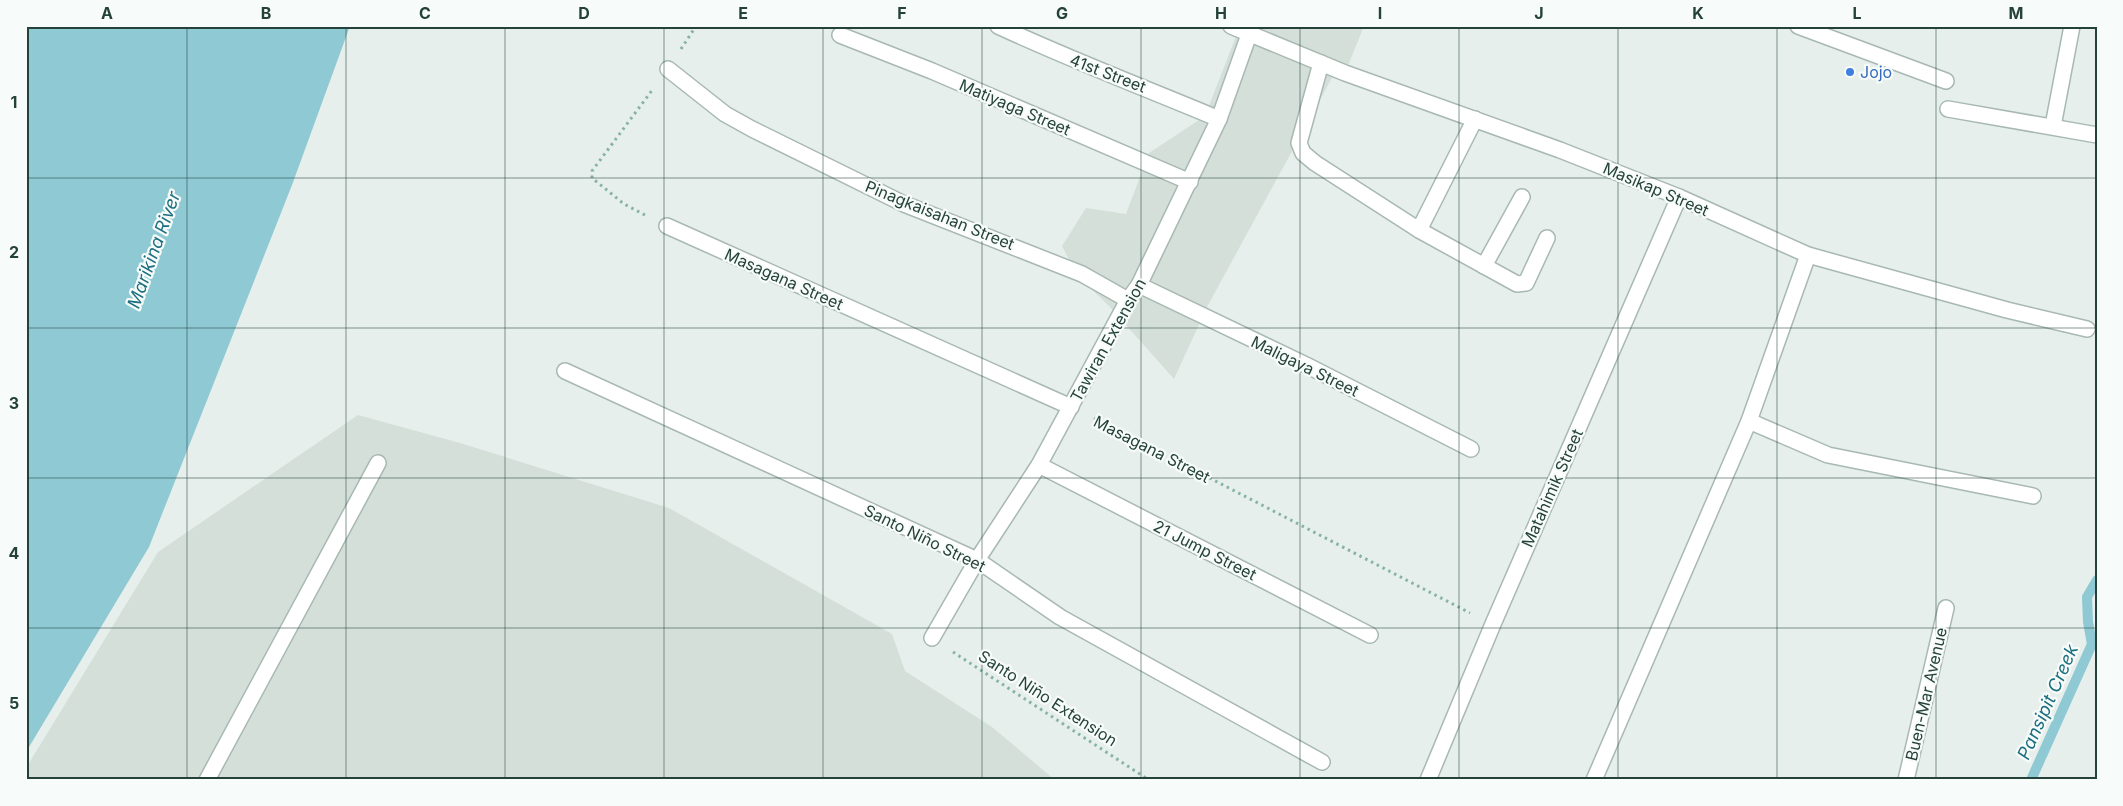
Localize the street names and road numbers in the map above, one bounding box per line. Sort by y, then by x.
street label: 41st Street [1067,49,1149,97]
street label: Matiyaga Street [956,75,1074,139]
street label: Masikap Street [1600,158,1712,220]
street label: Pinagkaisahan Street [863,176,1017,254]
street label: Masagana Street [722,244,846,314]
street label: Tawiran Extension [1066,275,1150,405]
street label: Maligaya Street [1248,331,1362,401]
street label: Masagana Street [1091,411,1213,487]
street label: Matahimik Street [1517,426,1587,550]
street label: Santo Niño Street [861,500,989,576]
street label: 21 Jump Street [1150,515,1260,585]
street label: Buen-Mar Avenue [1901,625,1951,763]
street label: Santo Niño Extension [975,646,1121,750]

